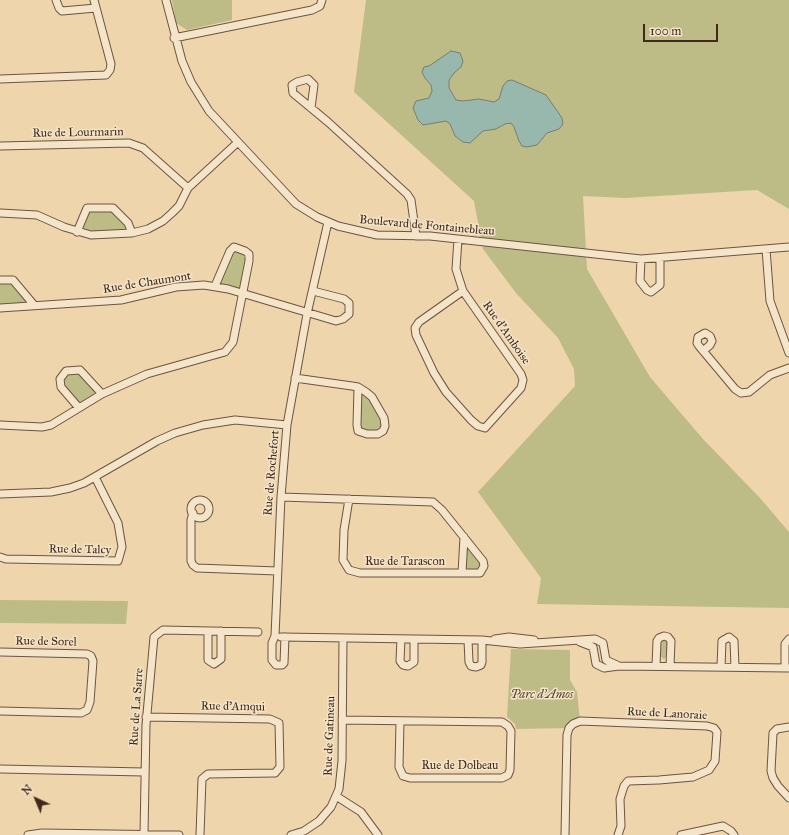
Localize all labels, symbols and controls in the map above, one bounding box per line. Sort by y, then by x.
scale bar [645,16,720,42]
text: 100 m [650,24,681,38]
street label: Rue de Lourmarin [32,125,124,141]
street label: Boulevard de Fontainebleau [359,213,495,239]
street label: Rue de Chaumont [102,269,192,297]
street label: Rue d'Amboise [479,299,533,367]
street label: Rue de Rochefort [261,430,283,516]
street label: Rue de Talcy [49,542,111,558]
street label: Rue de Tarascon [365,555,445,569]
street label: Rue de Sorel [15,634,77,650]
street label: Rue de La Sarre [127,667,147,747]
park label: Parc d'Amos [511,688,573,702]
street label: Rue de Gatineau [321,696,339,776]
street label: Rue d'Amqui [201,699,265,715]
street label: Rue de Lanoraie [627,705,707,723]
street label: Rue de Dolbeau [421,759,499,773]
north arrow [16,779,56,819]
text: N [19,782,35,798]

